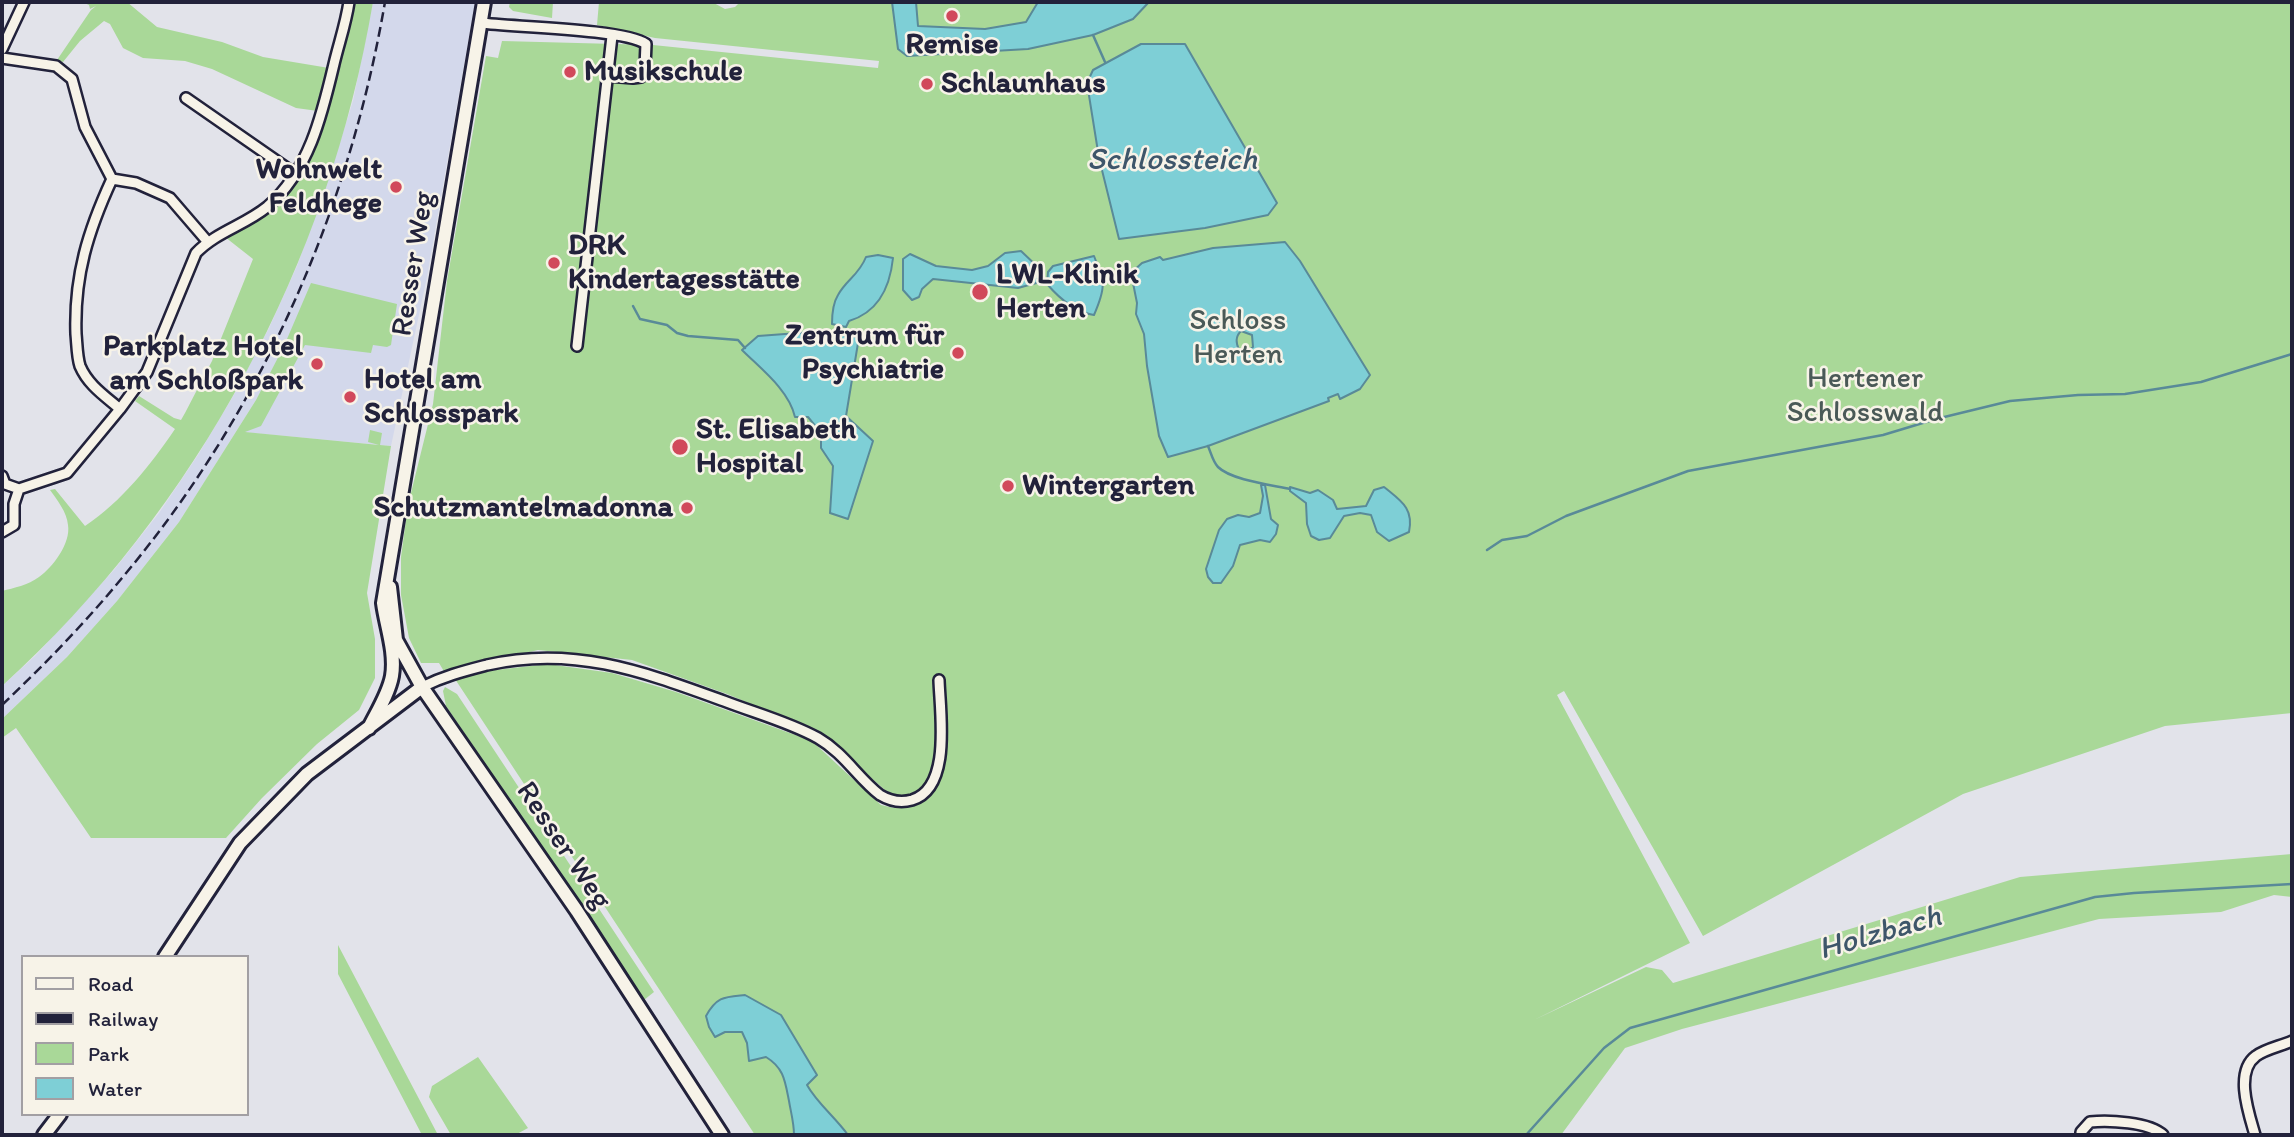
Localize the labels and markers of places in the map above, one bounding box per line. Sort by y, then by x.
marker: Remise [944,8,960,24]
place label: Remise [906,27,998,63]
place label: Musikschule [584,54,743,90]
marker: Musikschule [562,64,578,80]
place label: Schlaunhaus [941,66,1106,102]
marker: Schlaunhaus [919,76,935,92]
place label: Wohnwelt Feldhege [255,152,382,222]
marker: Wohnwelt Feldhege [388,179,404,195]
place label: DRK Kindertagesstätte [568,228,800,298]
marker: DRK Kindertagesstätte [546,255,562,271]
place label: LWL-Klinik Herten [996,257,1138,328]
marker: LWL-Klinik Herten [970,282,990,302]
place label: Zentrum für Psychiatrie [785,318,944,388]
place label: Parkplatz Hotel am Schloßpark [103,329,303,400]
marker: Zentrum für Psychiatrie [950,345,966,361]
marker: Parkplatz Hotel am Schloßpark [309,356,325,372]
place label: Hotel am Schlosspark [364,362,519,432]
marker: Hotel am Schlosspark [342,389,358,405]
place label: St. Elisabeth Hospital [696,412,856,482]
marker: St. Elisabeth Hospital [670,437,690,457]
place label: Wintergarten [1022,468,1194,504]
marker: Wintergarten [1000,478,1016,494]
place label: Schutzmantelmadonna [374,490,673,526]
marker: Schutzmantelmadonna [679,500,695,516]

